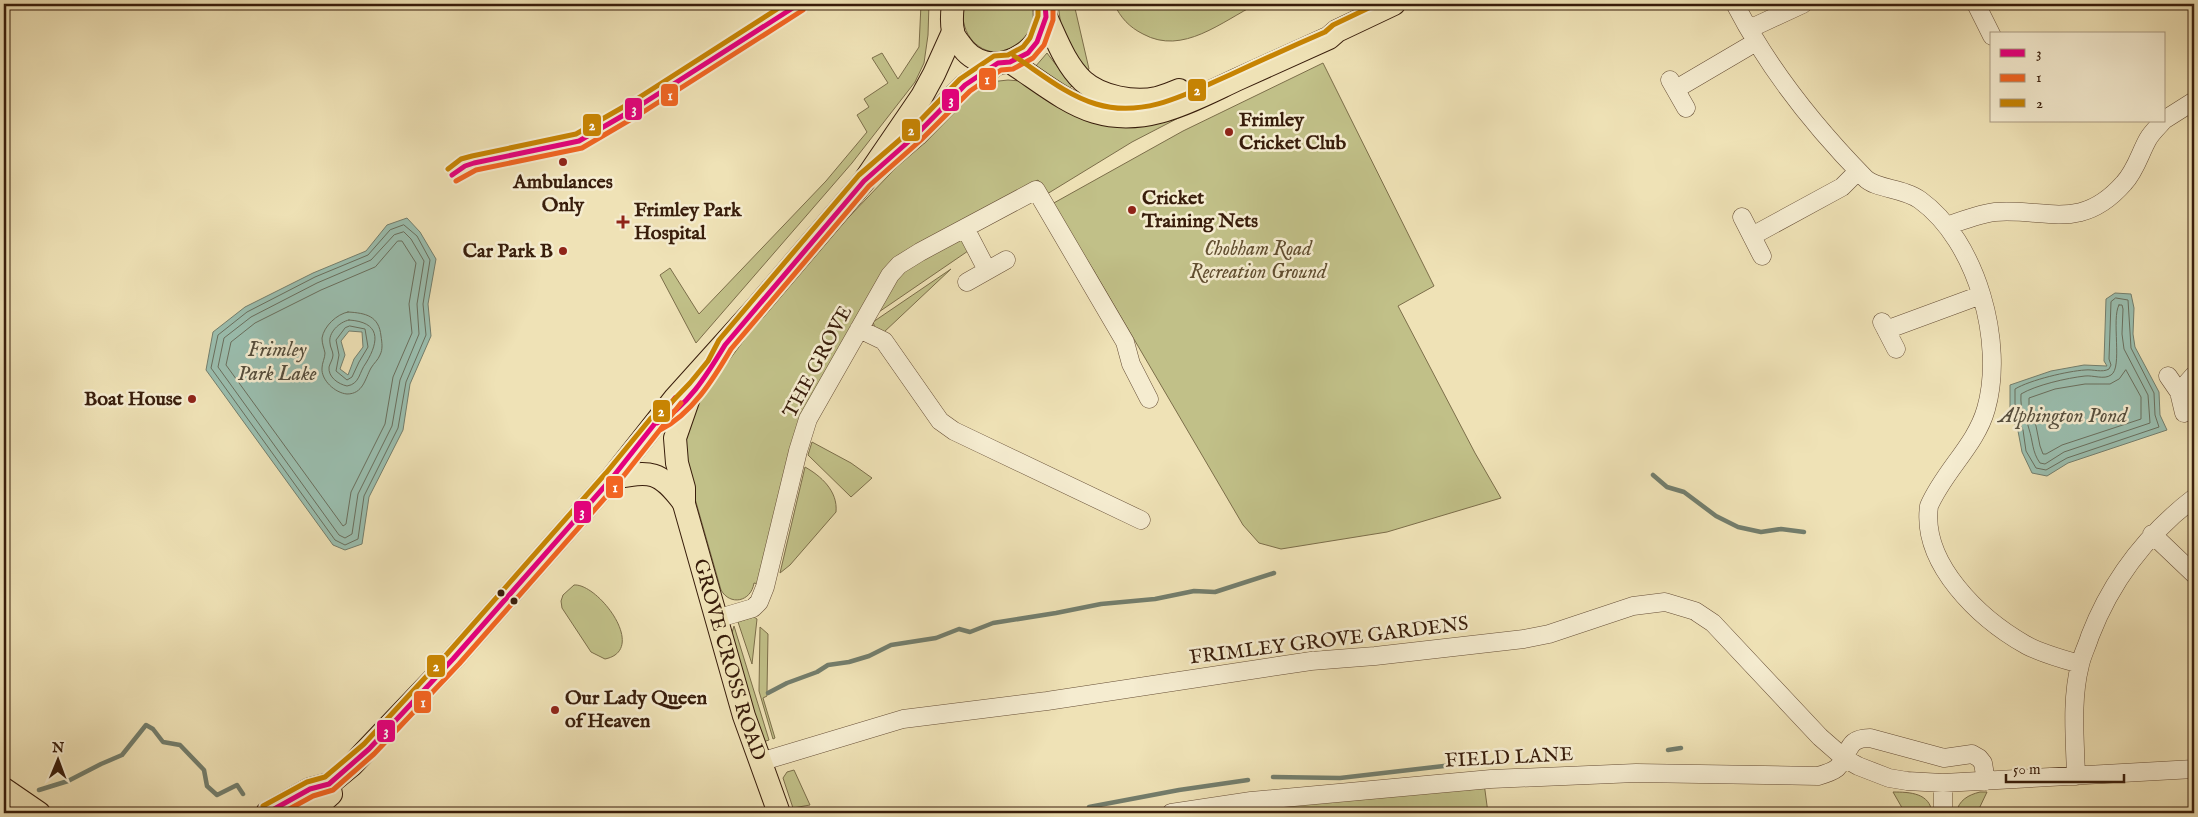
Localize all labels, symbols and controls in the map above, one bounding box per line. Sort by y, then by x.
legend [1990,32,2166,122]
text: 3 [2036,44,2042,63]
line badge: 1 [978,67,997,91]
text: 1 [2036,68,2042,87]
text: 1 [984,71,990,89]
line badge: 2 [1187,78,1207,102]
text: 2 [1194,82,1201,100]
line badge: 1 [660,83,679,107]
text: 1 [667,87,673,105]
line badge: 3 [941,88,960,112]
text: 3 [948,92,954,110]
text: 2 [2036,94,2043,113]
line badge: 3 [624,97,643,121]
text: 3 [631,101,637,119]
place label: Frimley Cricket Club [1239,108,1346,156]
line badge: 2 [582,113,602,137]
text: 2 [589,117,596,135]
line badge: 2 [901,118,921,142]
text: 2 [908,122,915,140]
marker: Frimley Cricket Club [1223,126,1235,138]
marker: Ambulances Only [557,156,569,168]
place label: Ambulances Only [512,170,613,218]
place label: Cricket Training Nets [1141,186,1258,234]
place label: Frimley Park Hospital [634,198,743,246]
marker: Cricket Training Nets [1126,204,1138,216]
marker: Frimley Park Hospital [616,215,630,229]
park label: Chobham Road Recreation Ground [1190,237,1328,285]
place label: Car Park B [463,239,553,264]
marker: Car Park B [557,245,569,257]
street label: THE GROVE [778,301,858,423]
water label: Frimley Park Lake [237,337,317,388]
place label: Boat House [84,387,183,412]
marker: Boat House [186,393,198,405]
line badge: 2 [652,399,671,423]
text: 2 [658,403,665,421]
water label: Alphington Pond [1997,403,2129,430]
line badge: 1 [605,475,624,499]
text: 1 [612,479,618,497]
line badge: 3 [573,500,592,524]
text: 3 [579,504,585,522]
street label: GROVE CROSS ROAD [688,556,772,764]
unlabelled marker [496,588,506,598]
unlabelled marker [509,596,519,606]
street label: FRIMLEY GROVE GARDENS [1188,611,1470,671]
line badge: 2 [426,654,446,678]
text: 2 [433,658,440,676]
place label: Our Lady Queen of Heaven [565,686,707,734]
line badge: 1 [413,690,432,714]
text: 1 [420,694,426,712]
marker: Our Lady Queen of Heaven [549,704,561,716]
line badge: 3 [376,719,396,743]
text: 3 [383,723,389,741]
north arrow [32,734,82,784]
text: N [51,739,64,757]
street label: FIELD LANE [1444,742,1574,774]
scale bar [2006,752,2123,784]
text: 50 m [2013,760,2041,779]

